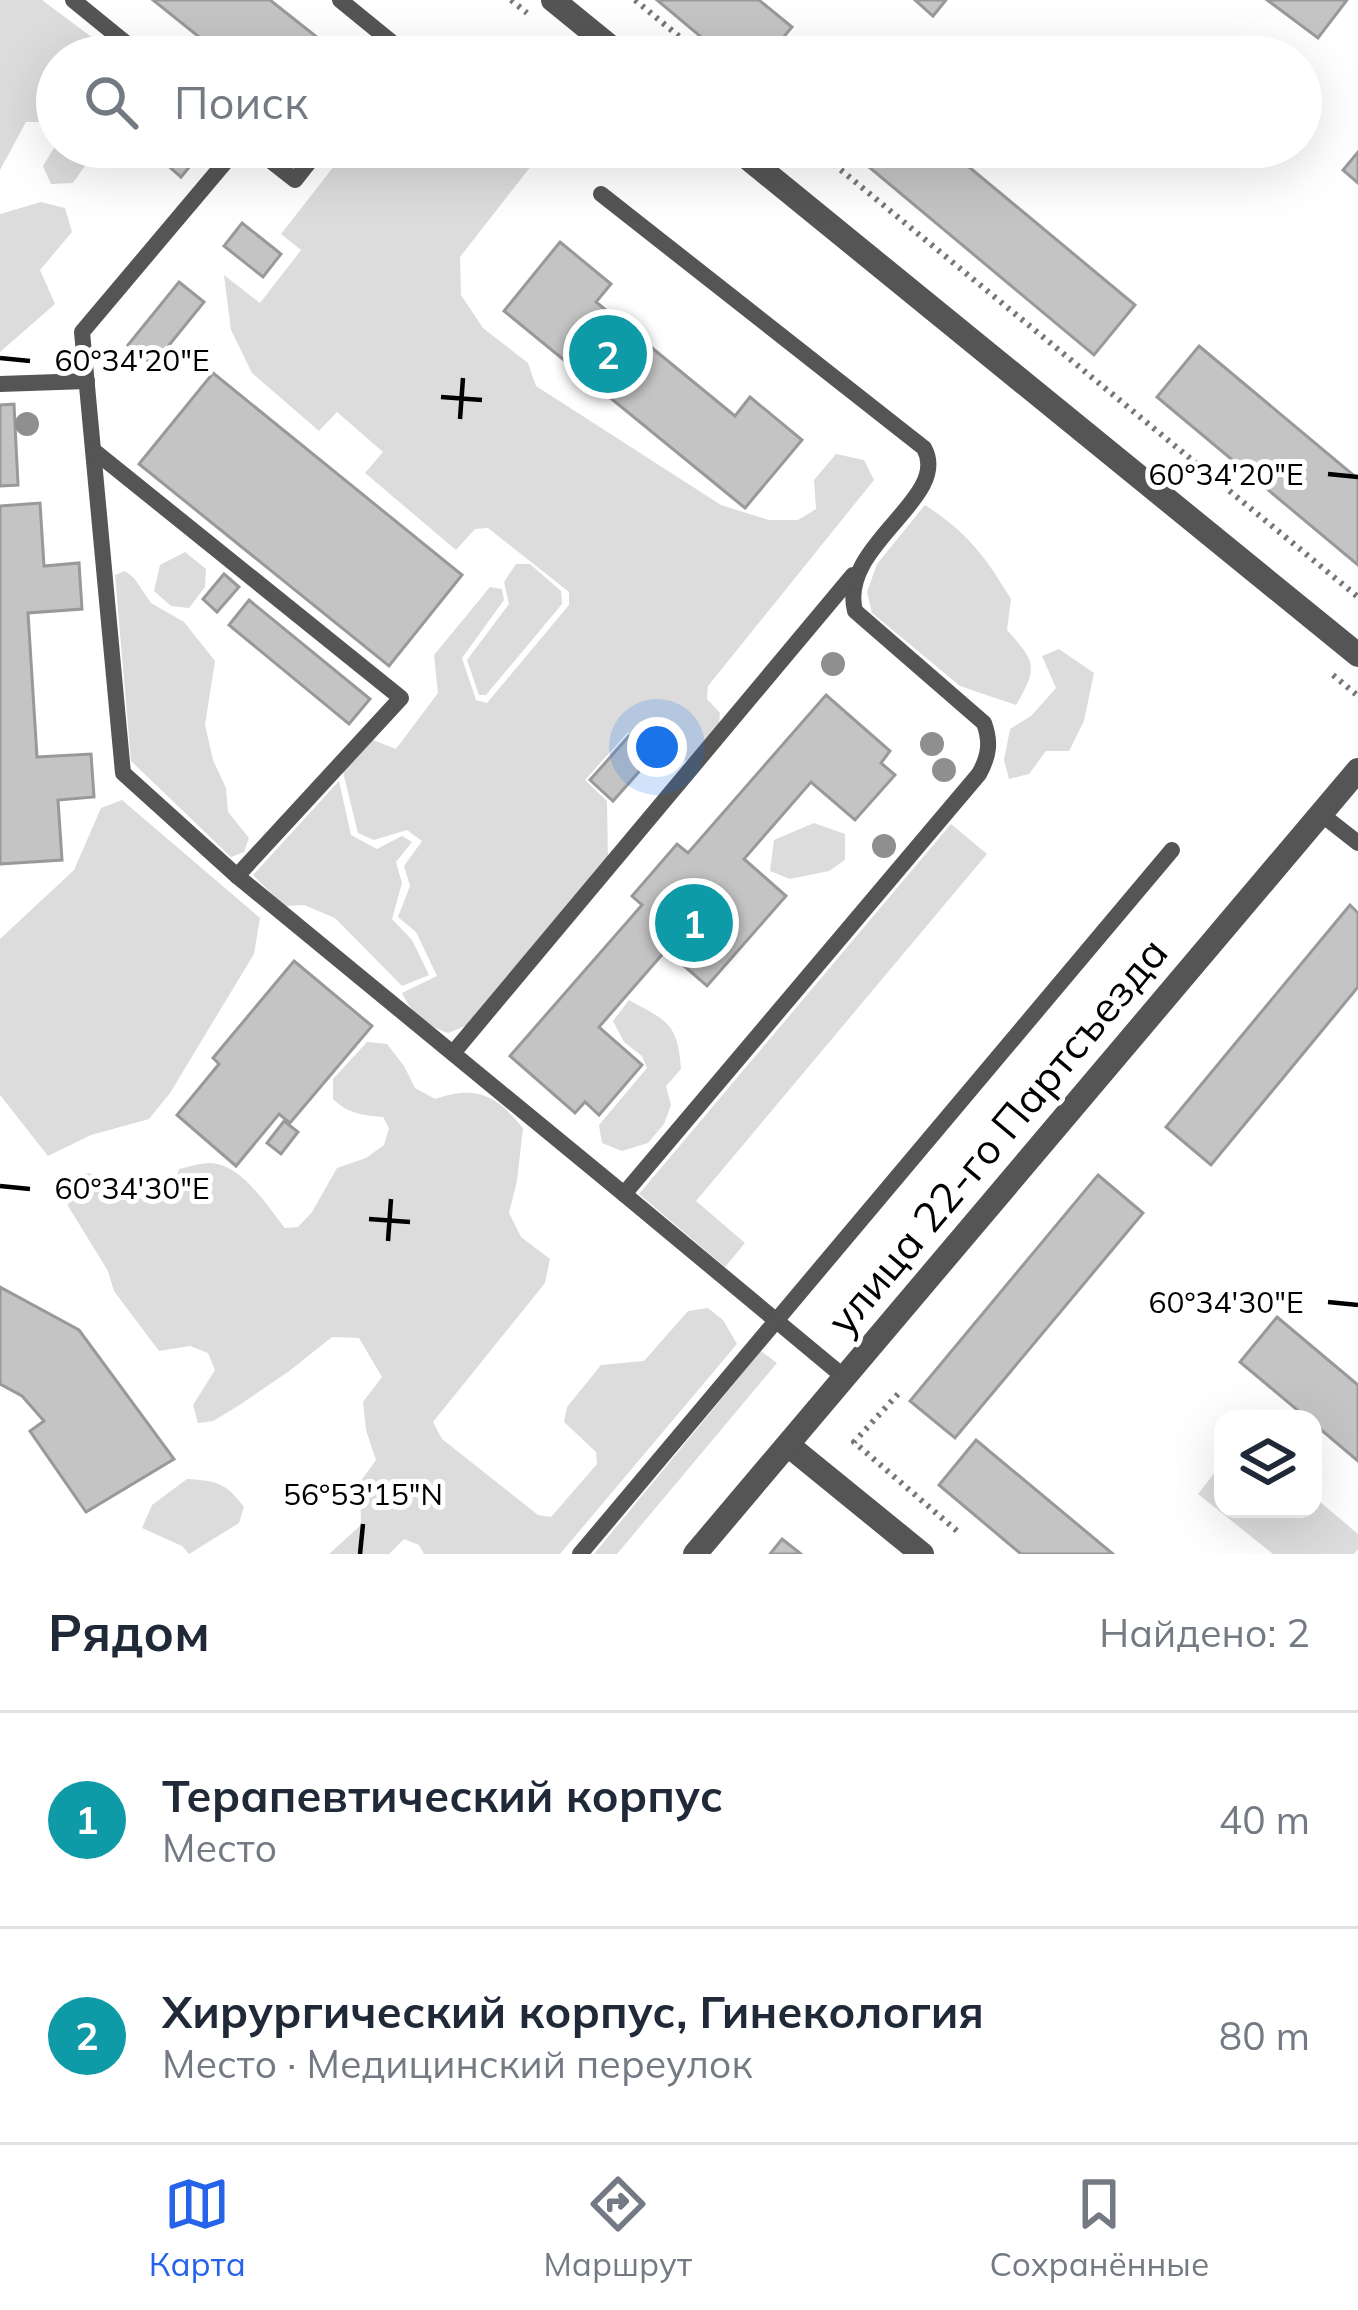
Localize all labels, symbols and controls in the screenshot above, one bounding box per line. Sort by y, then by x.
search box [36,36,1322,168]
icon: search [78,69,144,135]
text: Поиск [174,74,308,130]
pin: 2 [569,309,647,399]
text: 60°34'20"E [54,341,210,379]
text: 60°34'20"E [1148,455,1304,493]
your location [627,717,687,777]
pin: 1 [655,878,733,968]
street label: улица 22-го Партсъезда [815,926,1178,1345]
text: 60°34'30"E [54,1169,210,1207]
text: 60°34'30"E [1148,1283,1304,1321]
map controls [1214,1410,1322,1518]
button: layers [1214,1410,1322,1518]
text: 56°53'15"N [283,1475,443,1513]
text: Рядом [48,1600,210,1664]
text: Найдено: 2 [1099,1608,1310,1657]
text: Терапевтический корпус [162,1767,723,1823]
text: 1 [75,1795,99,1844]
text: 40 m [1219,1795,1310,1844]
text: Место [162,1823,277,1872]
text: Хирургический корпус, Гинекология [162,1983,984,2039]
text: 2 [75,2011,99,2060]
text: 80 m [1219,2011,1310,2060]
text: Место · Медицинский переулок [162,2039,753,2088]
tab: Карта [149,2171,246,2284]
tab: Маршрут [544,2171,692,2284]
tab: Сохранённые [990,2171,1209,2284]

